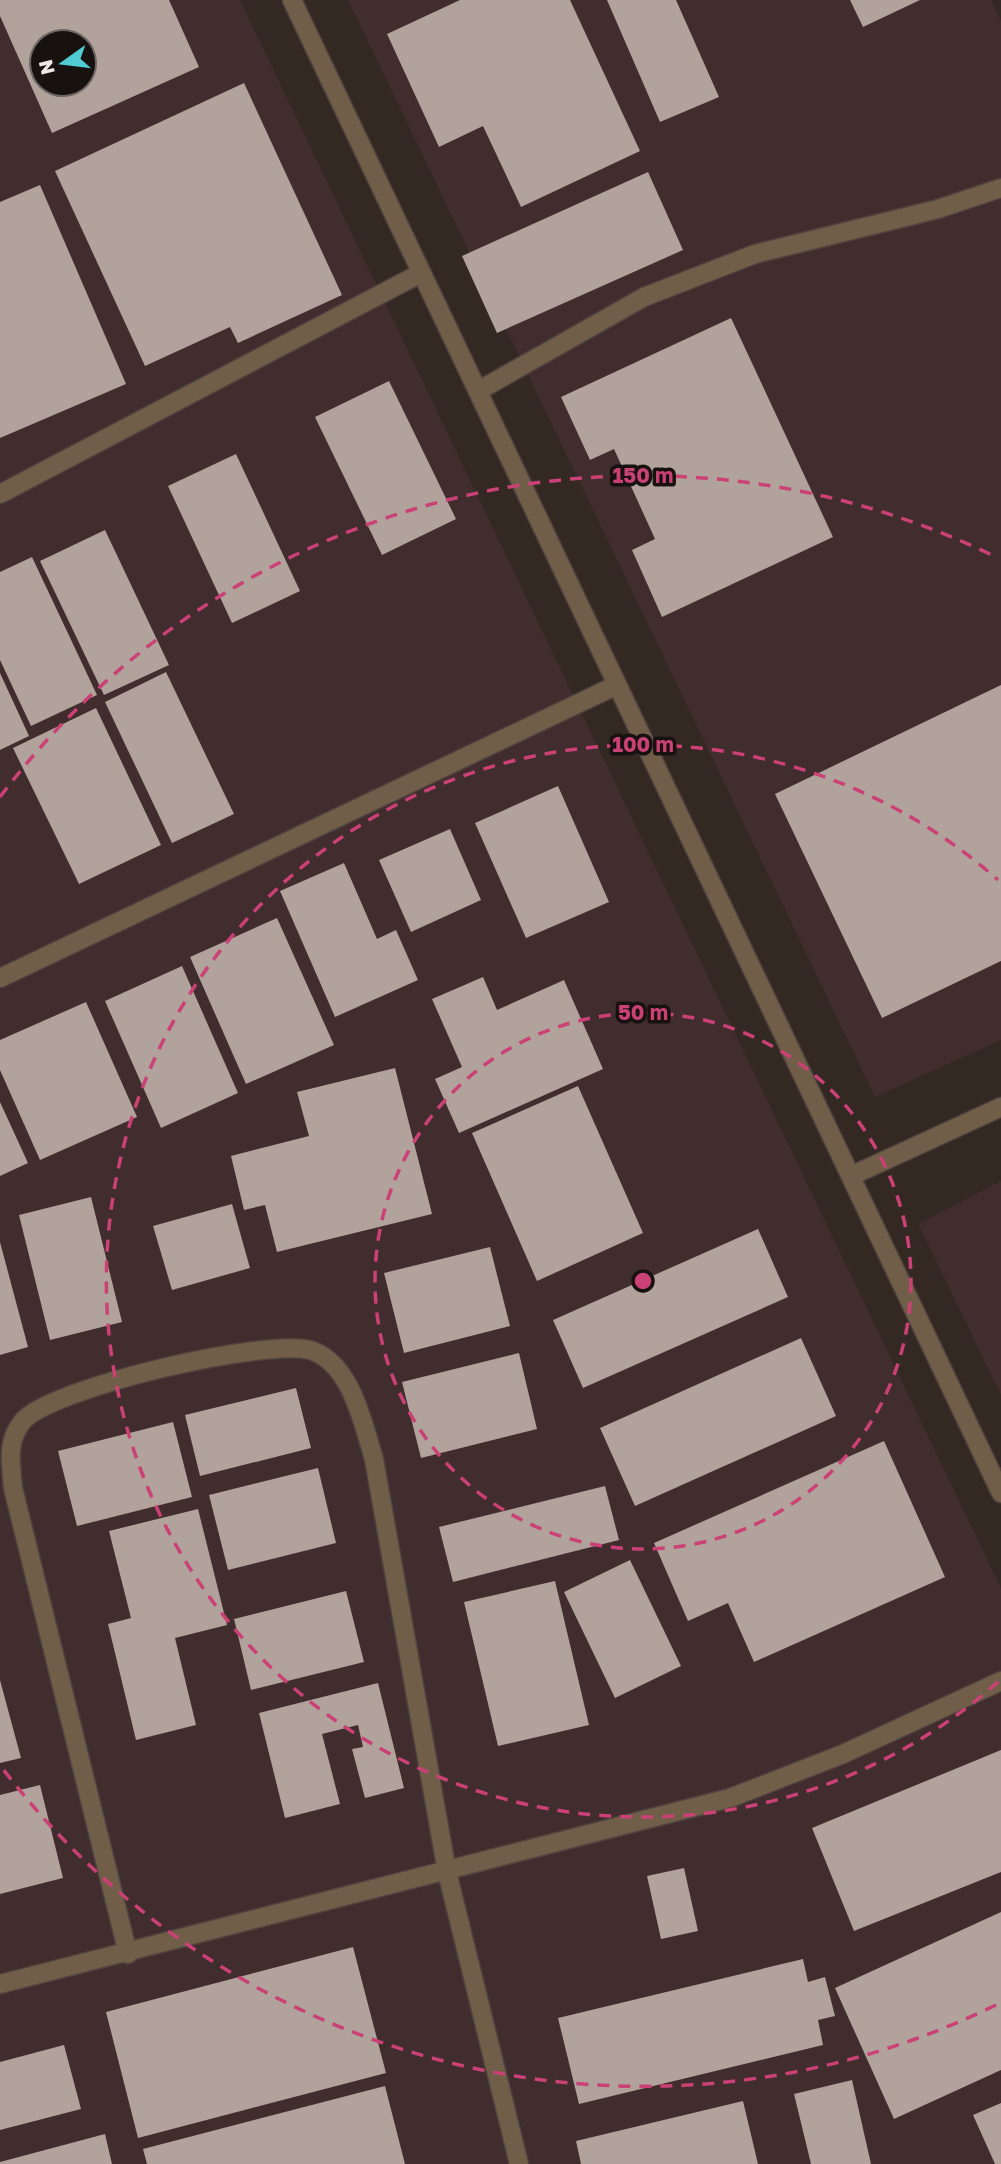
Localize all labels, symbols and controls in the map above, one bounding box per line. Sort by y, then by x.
north arrow [28,28,98,98]
text: N [33,57,59,77]
text: 150 m [613,462,673,488]
text: 100 m [612,731,674,757]
text: 50 m [618,999,668,1025]
centre of rings [631,1269,655,1293]

